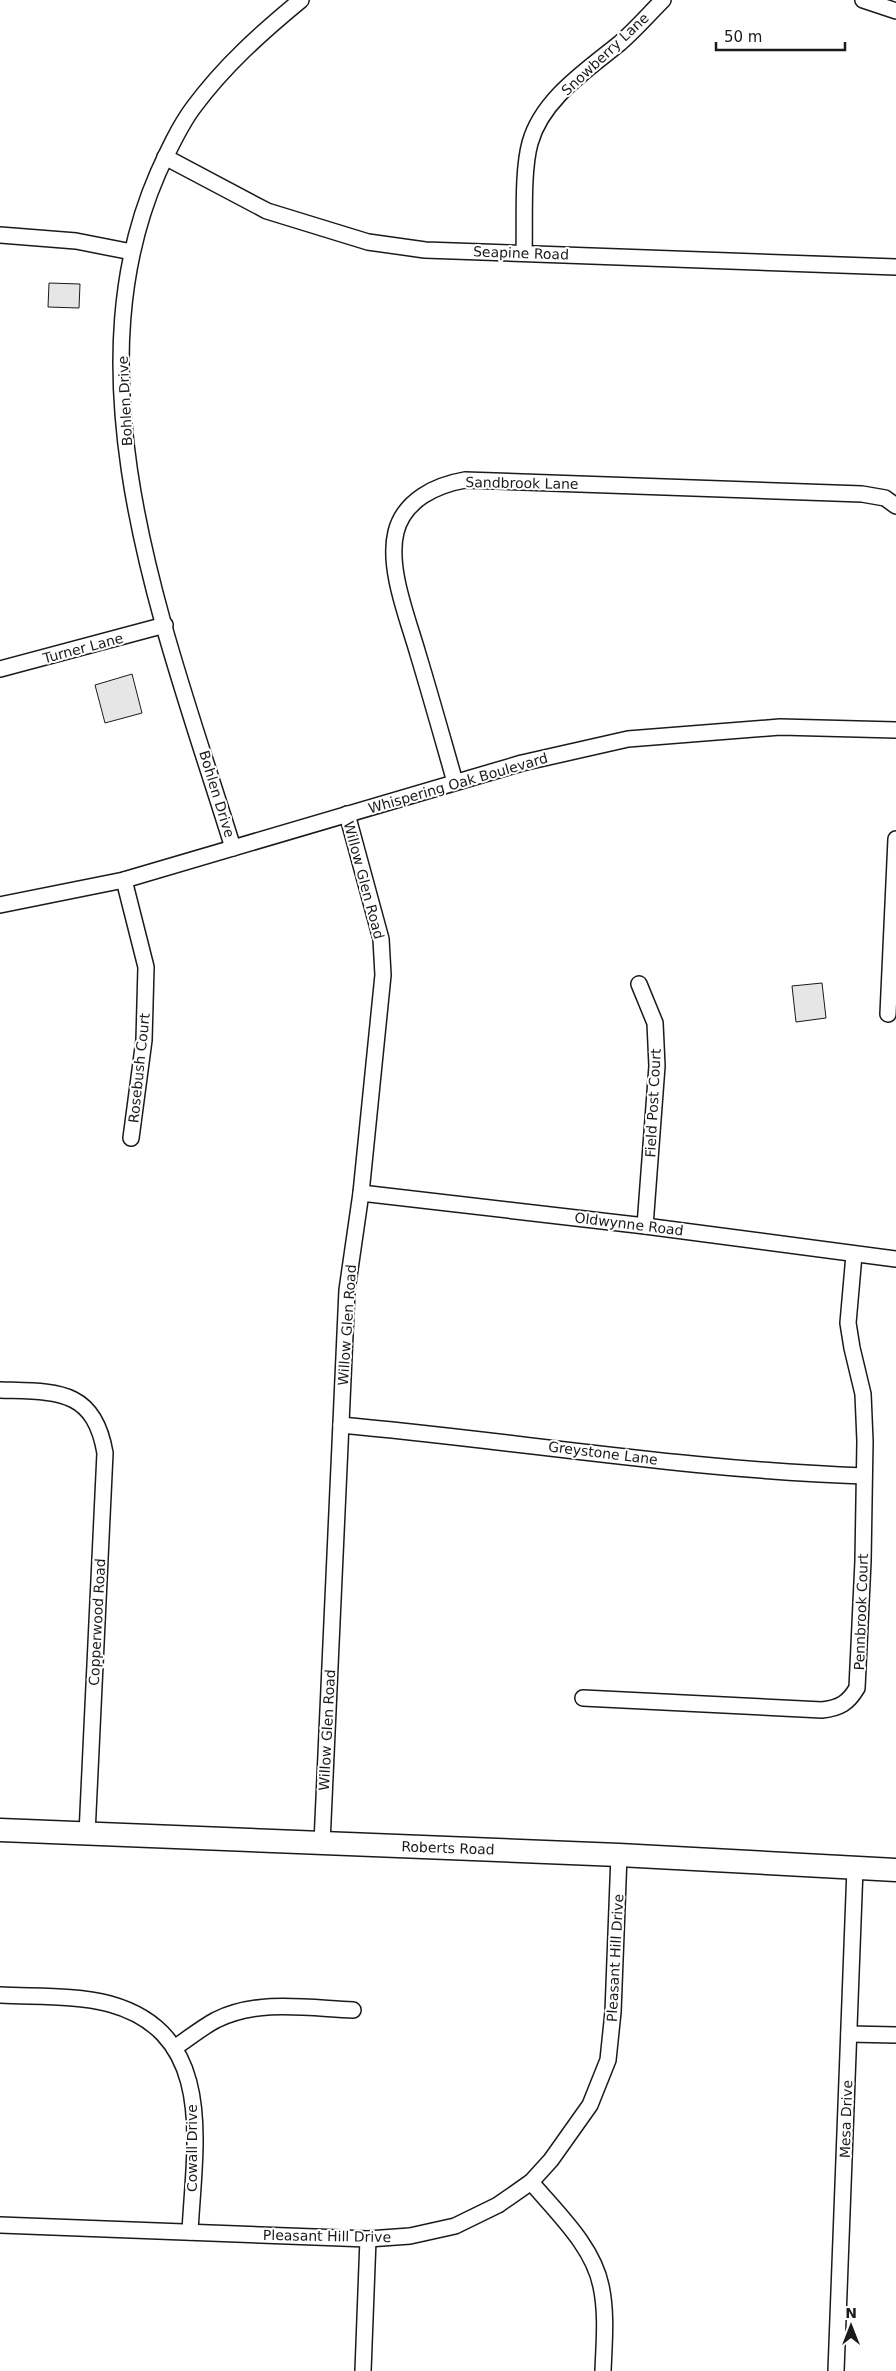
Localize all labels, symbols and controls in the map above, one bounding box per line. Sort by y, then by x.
street label: Snowberry Lane [558,10,652,98]
scale bar [716,20,845,52]
text: 50 m [724,28,762,46]
street label: Seapine Road [473,243,569,263]
street label: Bohlen Drive [115,356,135,446]
street label: Sandbrook Lane [465,474,579,492]
street label: Turner Lane [40,630,125,667]
street label: Bohlen Drive [196,749,238,839]
street label: Whispering Oak Boulevard [366,750,550,816]
street label: Willow Glen Road [341,819,387,941]
street label: Rosebush Court [125,1012,153,1124]
street label: Field Post Court [642,1048,664,1158]
street label: Oldwynne Road [574,1209,684,1239]
street label: Willow Glen Road [335,1264,359,1386]
street label: Greystone Lane [547,1438,659,1468]
street label: Pennbrook Court [851,1553,871,1671]
street label: Copperwood Road [86,1558,108,1686]
street label: Willow Glen Road [316,1669,338,1791]
street label: Roberts Road [401,1838,495,1858]
street label: Pleasant Hill Drive [604,1894,626,2022]
street label: Mesa Drive [837,2080,855,2158]
street label: Cowall Drive [184,2104,200,2192]
street label: Pleasant Hill Drive [263,2227,391,2245]
north arrow [826,2301,876,2351]
text: N [845,2305,857,2321]

